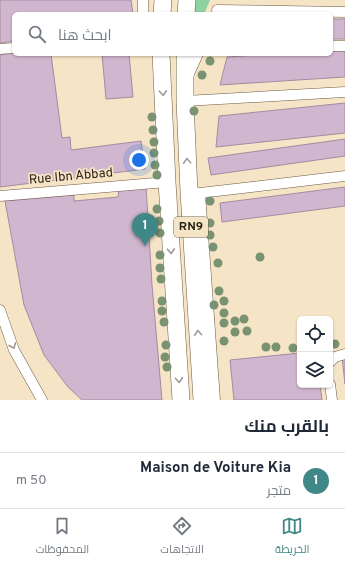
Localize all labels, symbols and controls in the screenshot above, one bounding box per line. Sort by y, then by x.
search box [12,12,333,56]
icon: search [26,23,48,45]
text: ابحث هنا [58,27,112,46]
one-way arrow [158,90,167,96]
your location [129,150,149,170]
one-way arrow [183,158,192,164]
street label: Rue Ibn Abbad [28,165,114,189]
pin: 1 [132,213,158,246]
road number: RN9 [174,217,208,237]
one-way arrow [167,248,176,254]
map controls [297,316,333,388]
button: locate [297,316,333,352]
one-way arrow [193,330,202,336]
one-way arrow [9,343,17,350]
button: layers [297,352,333,388]
one-way arrow [175,377,184,383]
text: بالقرب منك [245,417,329,439]
text: Maison de Voiture Kia [140,459,291,478]
text: 50 m [16,473,46,489]
text: 1 [313,473,319,489]
text: متجر [267,484,291,500]
tab: المحفوظات [36,515,89,559]
tab: الاتجاهات [160,515,204,559]
tab: الخريطة [275,515,309,559]

